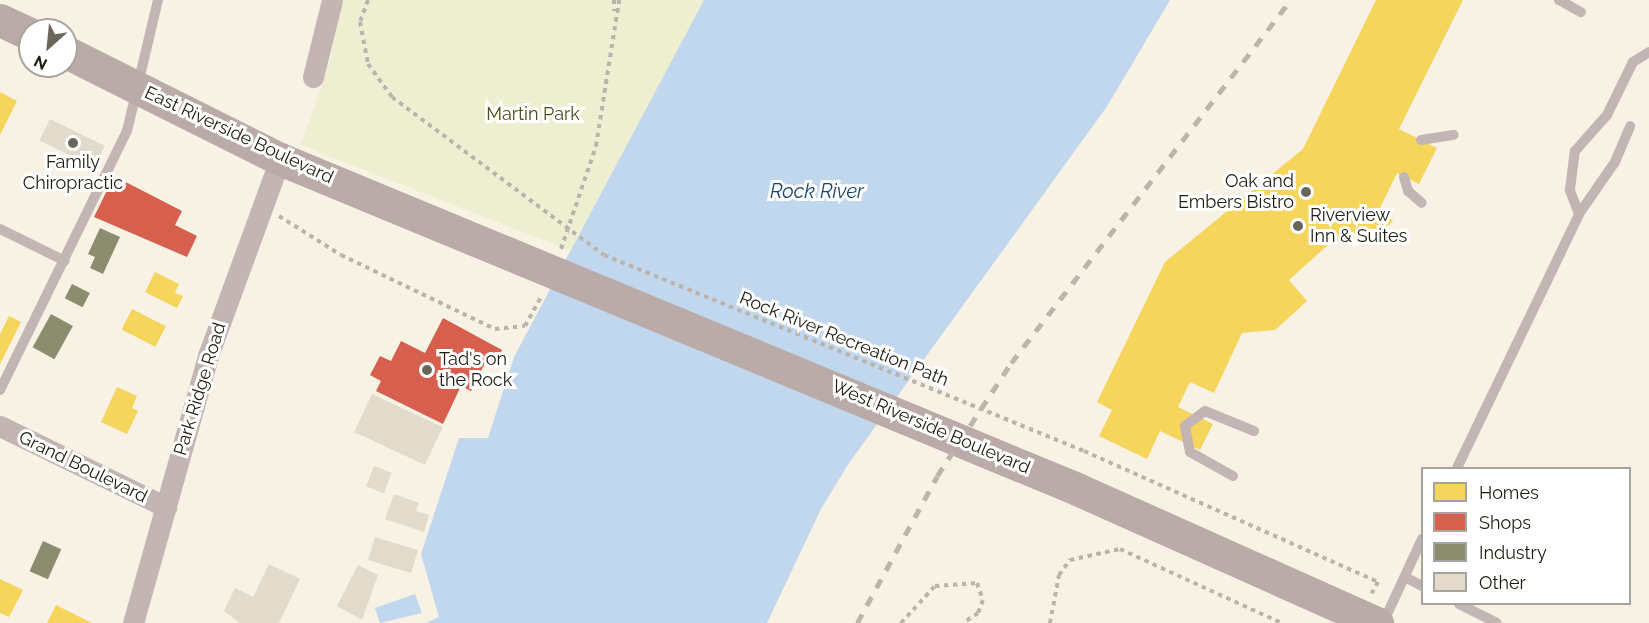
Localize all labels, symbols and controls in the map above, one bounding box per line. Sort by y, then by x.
north arrow [18,18,78,78]
text: N [31,51,50,74]
street label: East Riverside Boulevard [141,82,337,188]
park label: Martin Park [486,103,580,125]
marker: Family Chiropractic [66,136,80,150]
place label: Family Chiropractic [23,152,123,195]
place label: Oak and Embers Bistro [1178,171,1294,213]
water label: Rock River [770,179,864,203]
marker: Oak and Embers Bistro [1299,185,1313,199]
place label: Riverview Inn & Suites [1310,205,1407,248]
marker: Riverview Inn & Suites [1291,219,1305,233]
street label: Rock River Recreation Path [736,287,952,391]
street label: Park Ridge Road [170,320,230,458]
place label: Tad's on the Rock [439,349,512,392]
marker: Tad's on the Rock [420,363,434,377]
street label: West Riverside Boulevard [829,375,1033,479]
street label: Grand Boulevard [15,427,151,507]
legend [1421,467,1631,605]
text: Homes [1479,482,1539,503]
text: Shops [1479,512,1531,533]
text: Industry [1479,542,1547,563]
text: Other [1479,572,1526,593]

